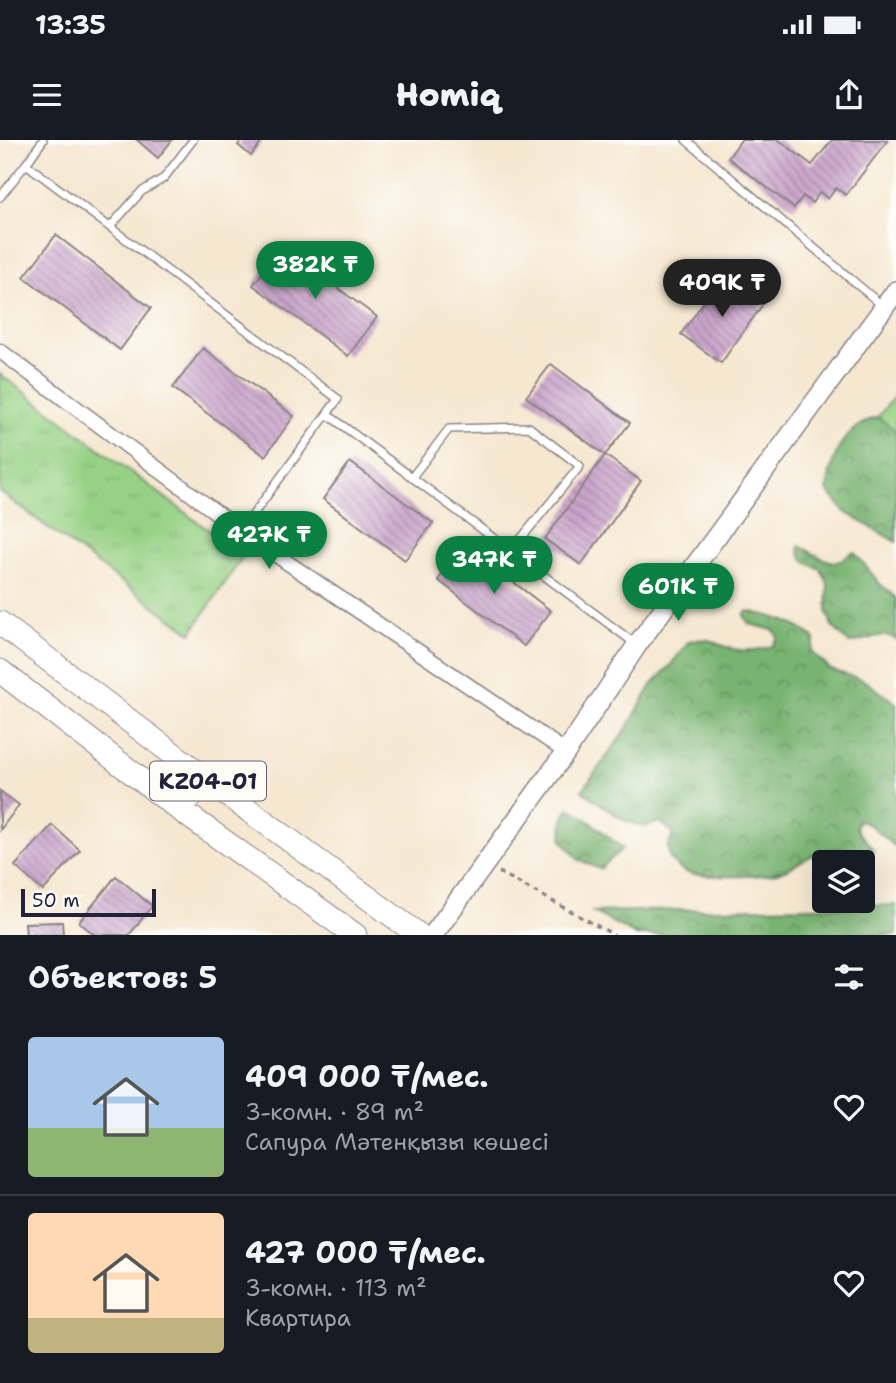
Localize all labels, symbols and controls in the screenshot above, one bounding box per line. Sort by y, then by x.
text: 13:35 [35,7,106,42]
text: Homiq [396,73,500,116]
icon: menu [28,76,66,114]
icon: share [830,76,868,114]
pin: 382K ₸ [258,242,372,301]
text: 382K ₸ [272,249,358,279]
pin: 409K ₸ [665,260,779,319]
text: 409K ₸ [679,267,765,297]
pin: 427K ₸ [212,512,326,571]
text: 427K ₸ [227,519,311,549]
pin: 347K ₸ [437,536,551,596]
text: 347K ₸ [451,544,537,574]
pin: 601K ₸ [621,564,735,623]
text: 601K ₸ [638,571,718,601]
road number: KZ04-01 [150,762,266,800]
map controls [812,850,875,913]
button: layers [812,850,875,913]
scale bar [21,886,156,918]
text: 50 m [32,888,80,913]
text: Объектов: 5 [28,957,217,998]
icon: filters [830,958,868,996]
text: 409 000 ₸/мес. [245,1056,489,1097]
icon: home [84,1065,168,1149]
icon: heart [830,1088,868,1126]
text: 3-комн. · 89 m² [245,1097,424,1127]
text: Сапура Мәтенқызы көшесі [245,1127,549,1157]
text: 427 000 ₸/мес. [245,1232,486,1273]
icon: home [84,1241,168,1325]
icon: heart [830,1264,868,1302]
text: 3-комн. · 113 m² [245,1273,427,1303]
text: Квартира [245,1303,351,1333]

